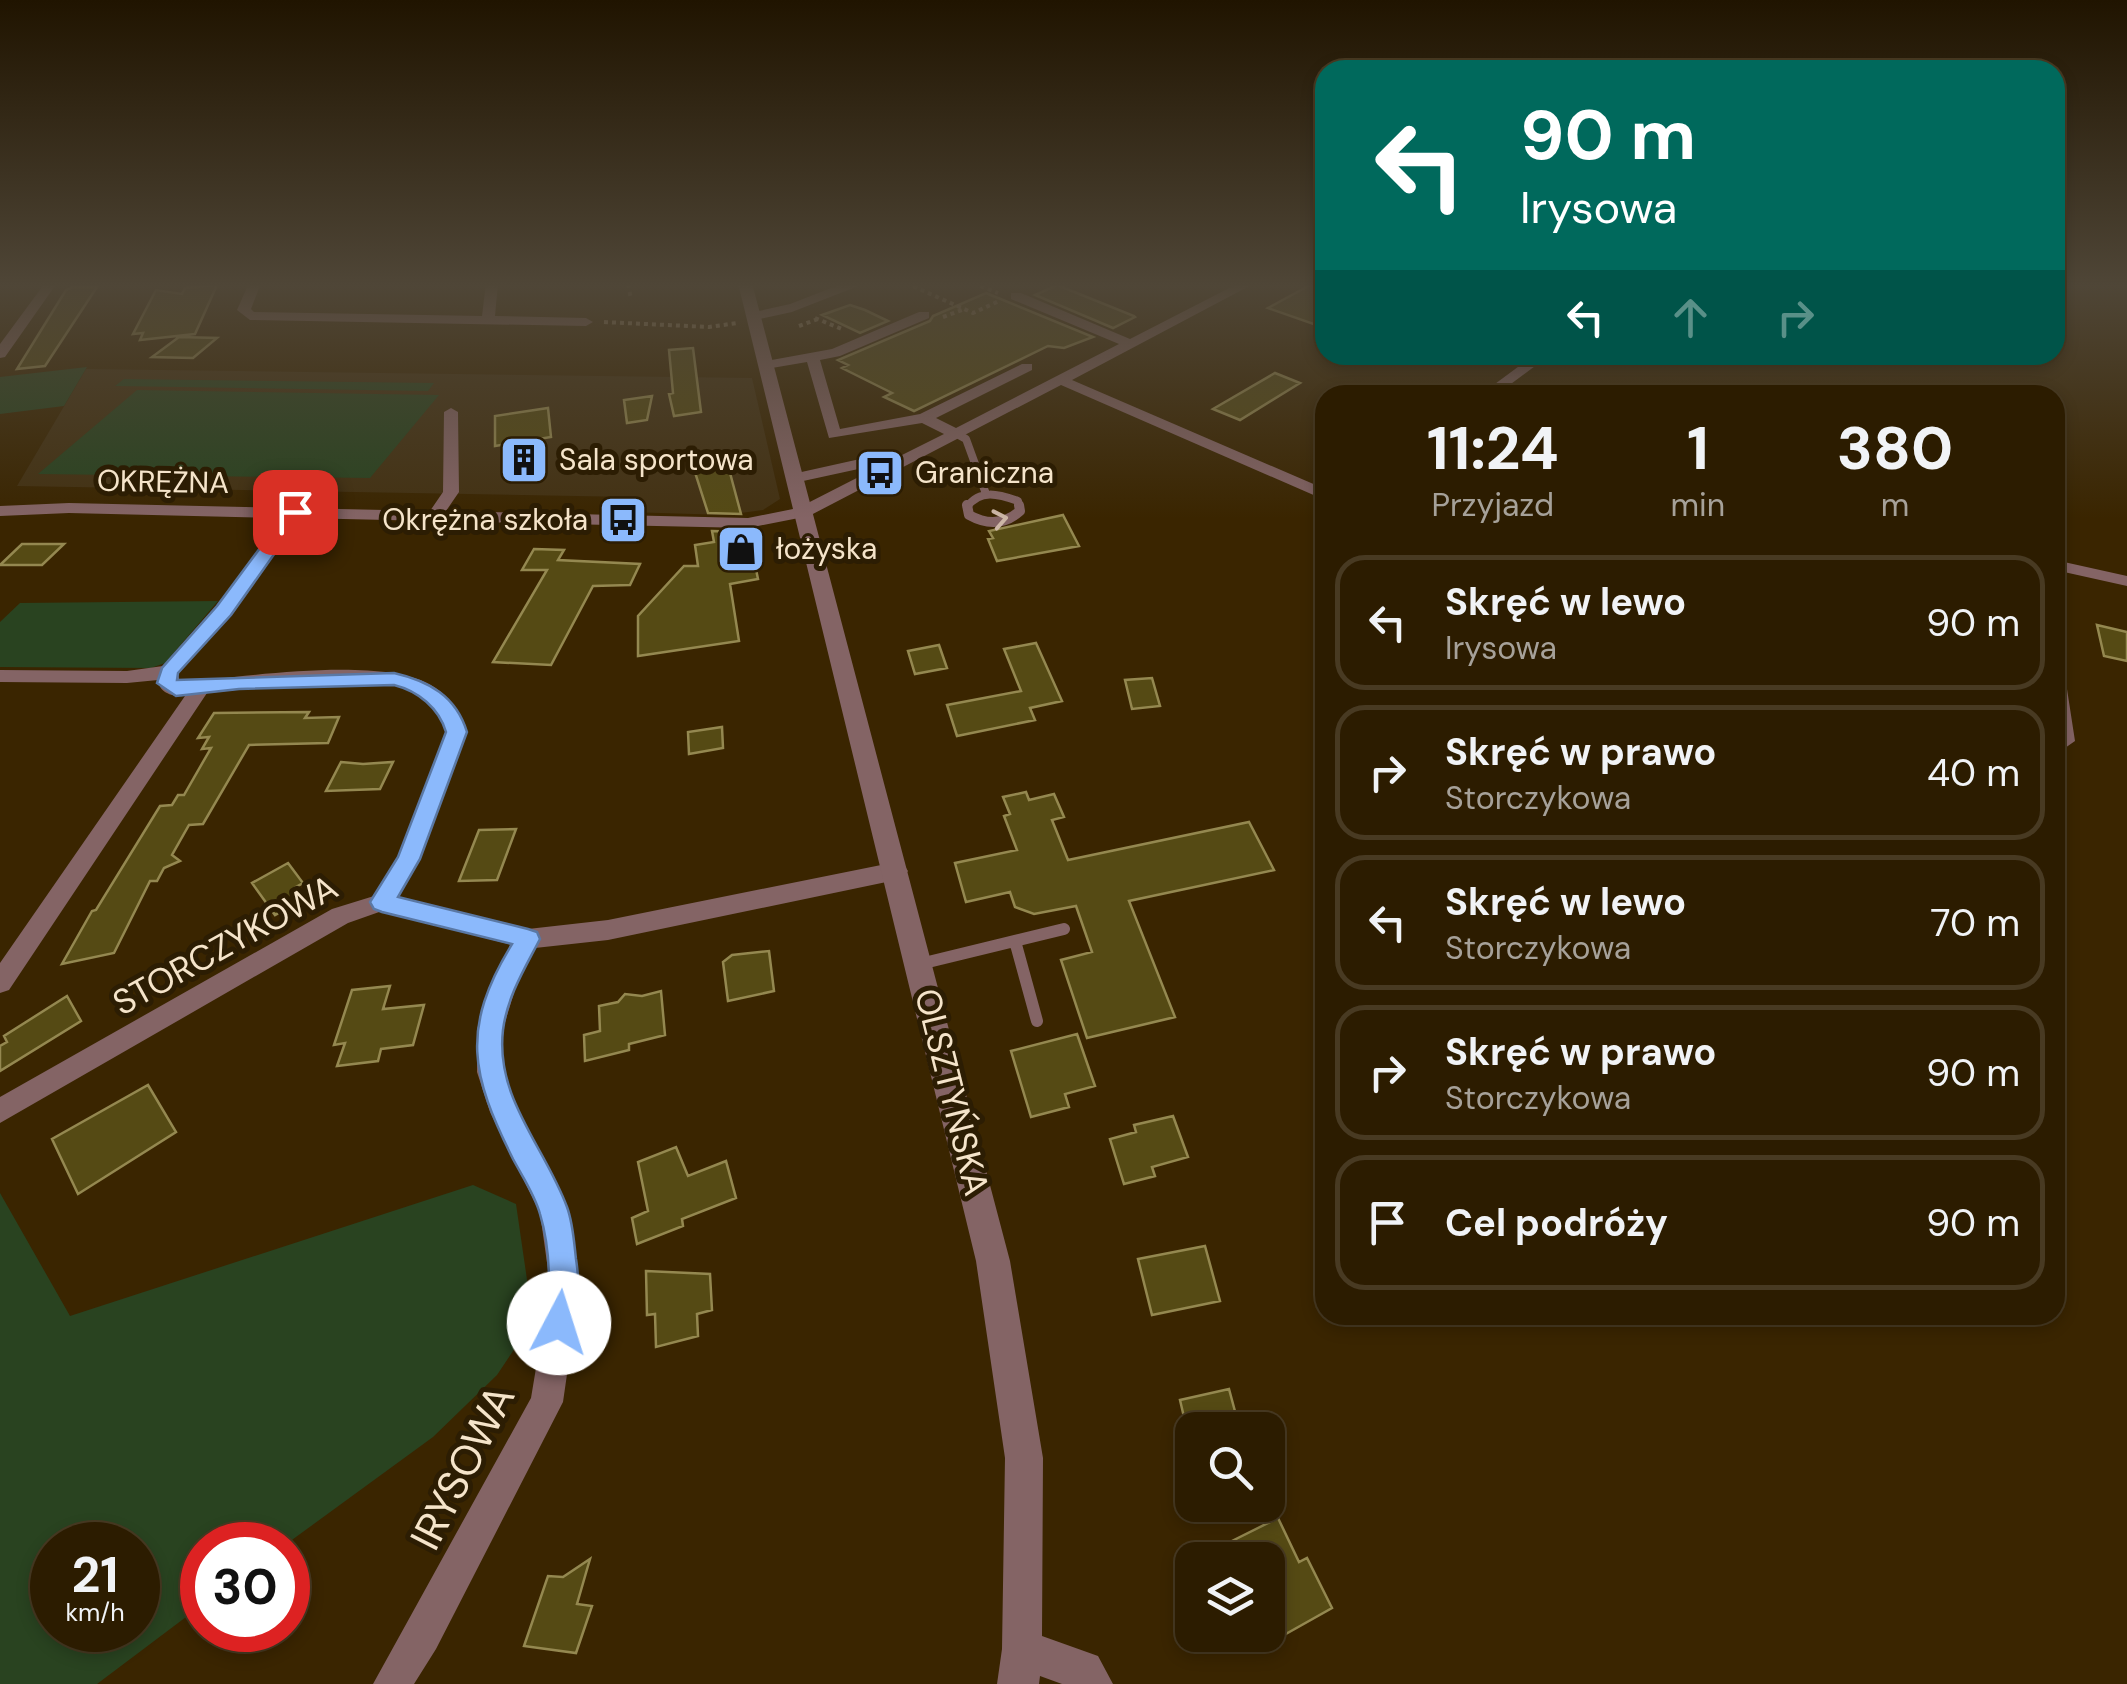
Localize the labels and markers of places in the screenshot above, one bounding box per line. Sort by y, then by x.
building icon: Sala sportowa [498,434,550,486]
place label: Sala sportowa [559,440,754,479]
bus stop icon: Graniczna [854,447,906,499]
place label: Graniczna [915,453,1054,492]
pin [253,470,338,555]
bus stop icon: Okrężna szkoła [597,494,649,546]
place label: Okrężna szkoła [382,500,588,539]
shop icon: łożyska [715,523,767,575]
place label: łożyska [776,529,877,568]

